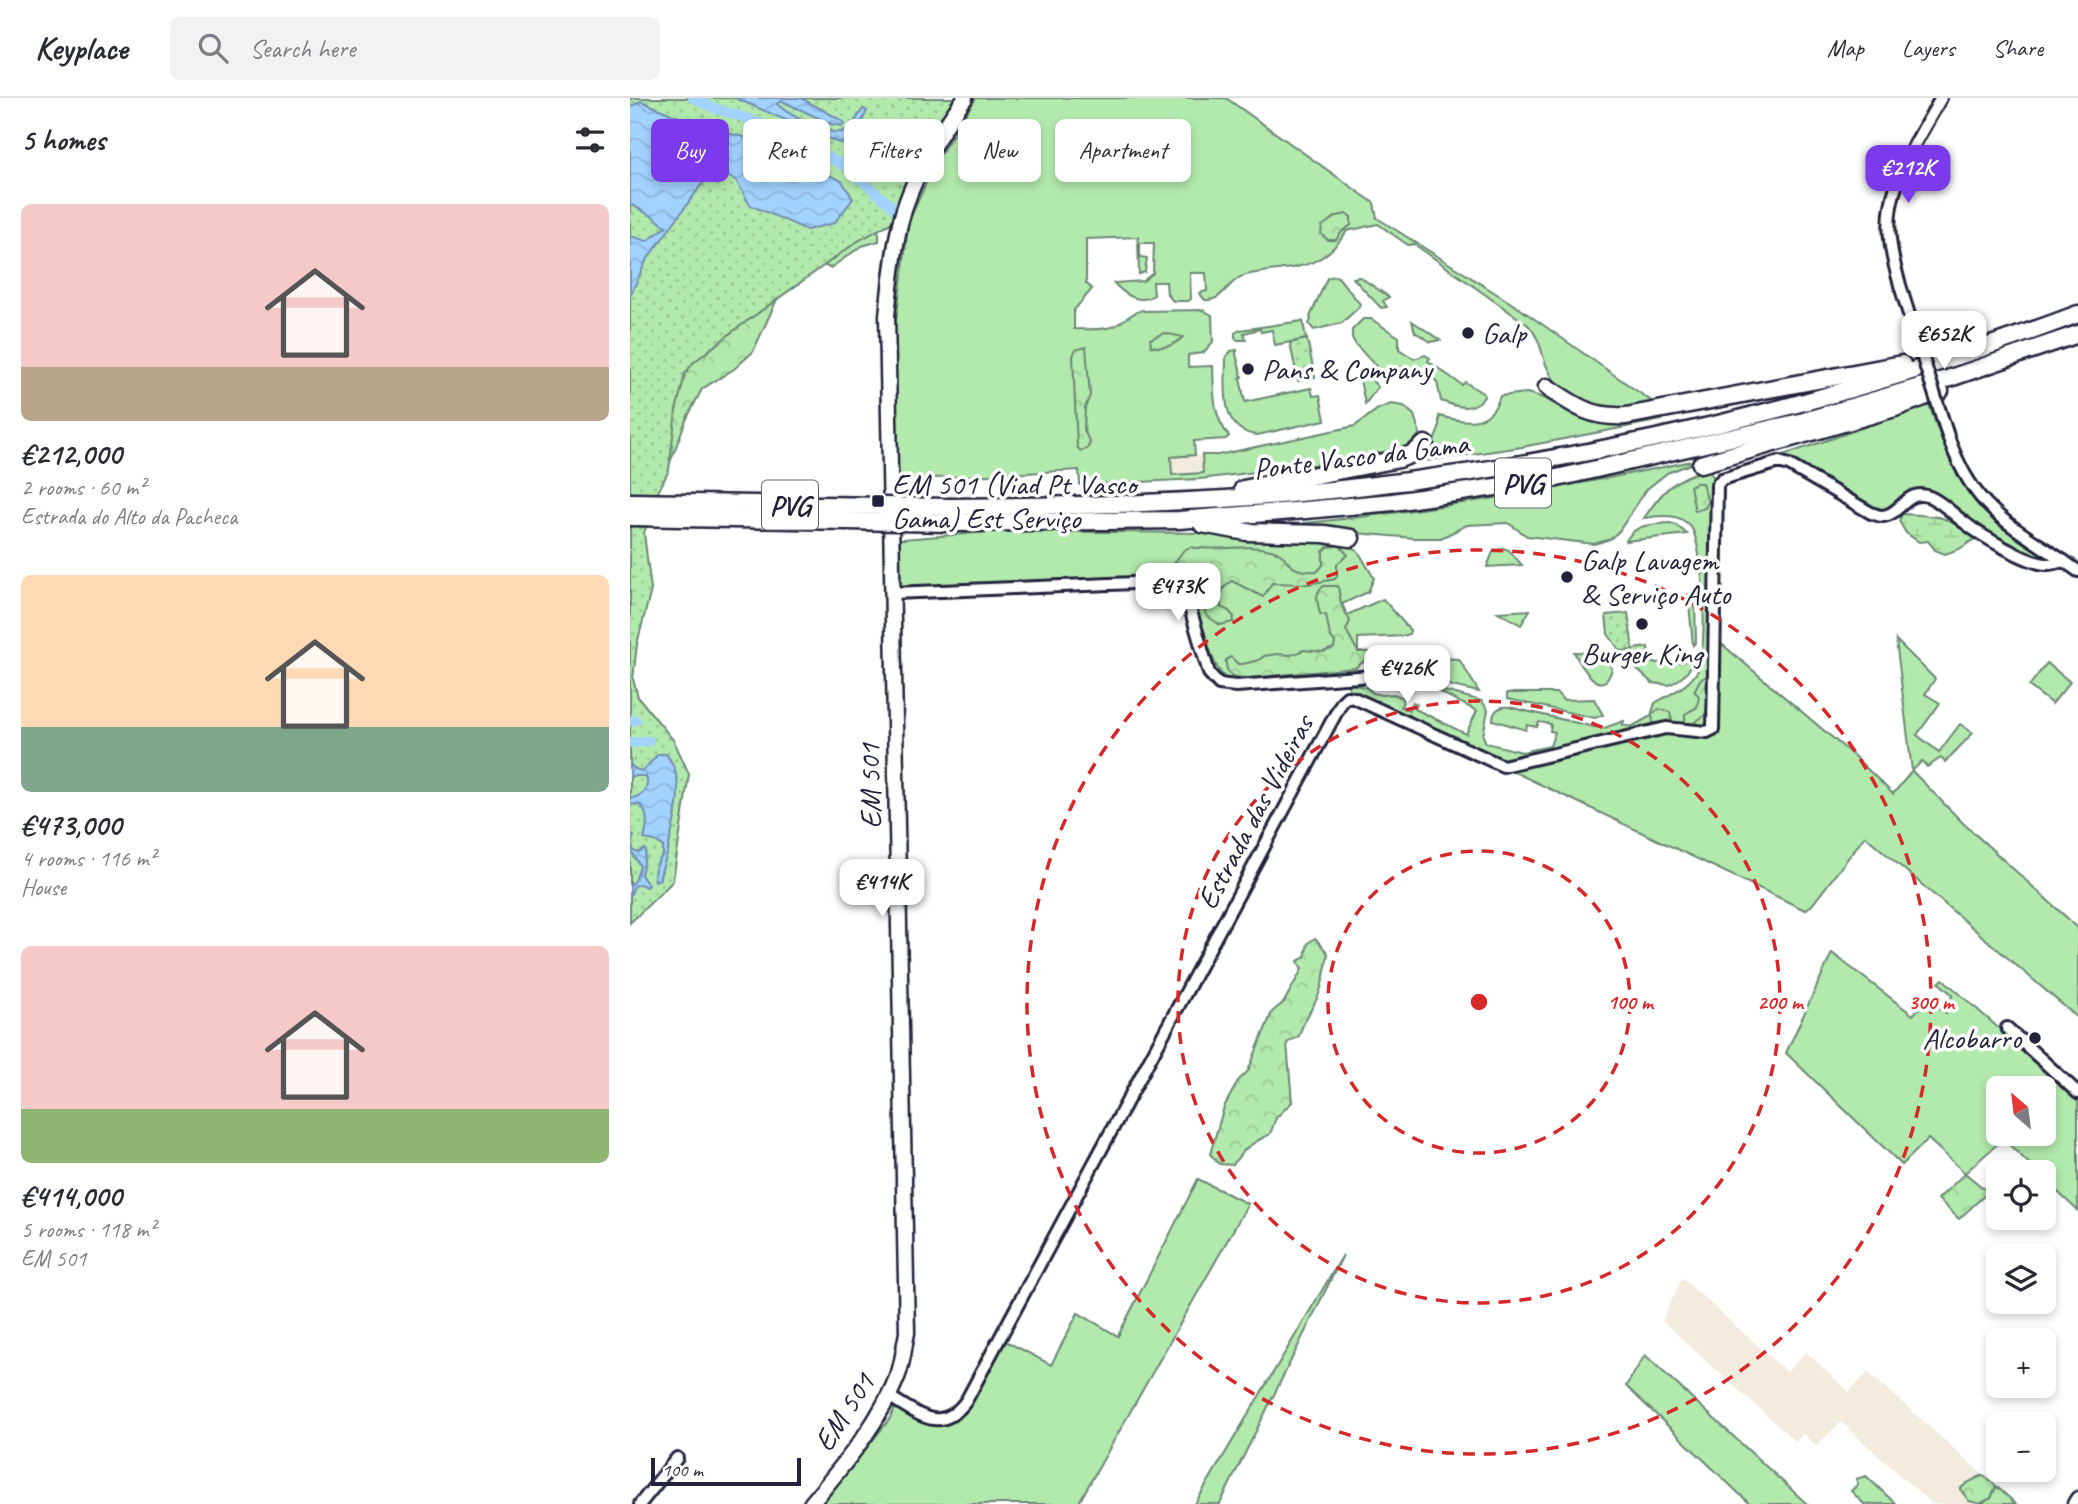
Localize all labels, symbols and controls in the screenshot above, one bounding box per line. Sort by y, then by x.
search box [170,17,660,80]
text: Keyplace [35,27,128,69]
icon: search [194,29,232,67]
text: Search here [250,32,356,65]
text: Map [1827,33,1864,63]
text: Layers [1902,33,1955,63]
text: Share [1993,33,2043,63]
chip: Buy [651,119,729,182]
chip: Rent [743,119,830,182]
chip: Filters [844,119,944,182]
chip: New [958,119,1041,182]
chip: Apartment [1055,119,1191,182]
text: 5 homes [21,121,105,159]
icon: filters [571,121,609,159]
pin: €212K [1859,146,1957,205]
text: €212K [1881,153,1935,182]
icon: home [252,250,378,376]
pin: €652K [1895,312,1993,371]
place label: Galp [1482,314,1528,352]
text: €652K [1917,319,1971,348]
marker: Galp [1460,325,1476,341]
place label: Pans & Company [1262,350,1434,388]
marker: Pans & Company [1240,361,1256,377]
street label: Ponte Vasco da Gama [1251,424,1473,488]
text: €212,000 [21,435,121,473]
road number: PVG [1495,458,1551,508]
place label: EM 501 (Viad Pt Vasco Gama) Est Serviço [892,465,1140,537]
text: 2 rooms · 60 m² [21,473,145,502]
road number: PVG [762,480,818,530]
marker: EM 501 (Viad Pt Vasco Gama) Est Serviço [870,493,886,509]
text: Estrada do Alto da Pacheca [21,502,237,531]
place label: Galp Lavagem & Serviço Auto [1581,541,1732,613]
pin: €473K [1129,564,1227,623]
marker: Galp Lavagem & Serviço Auto [1559,569,1575,585]
text: €473K [1152,571,1205,600]
marker: Burger King [1634,616,1650,632]
icon: home [252,621,378,747]
place label: Burger King [1582,634,1705,672]
pin: €426K [1358,646,1456,705]
text: €426K [1380,653,1434,682]
street label: Estrada das Videiras [1188,706,1323,915]
street label: EM 501 [850,742,890,829]
text: €473,000 [21,806,121,844]
text: 4 rooms · 116 m² [21,844,156,873]
pin: €414K [833,860,931,919]
text: €414K [855,867,909,896]
text: House [21,873,66,902]
text: 100 m [1607,989,1655,1015]
text: 200 m [1757,989,1805,1015]
text: 300 m [1908,989,1956,1015]
centre of rings [1467,990,1491,1014]
icon: home [252,992,378,1118]
place label: Alcobarro [1922,1019,2022,1057]
marker: Alcobarro [2027,1030,2043,1046]
north arrow [1986,1076,2056,1146]
map controls [1986,1076,2056,1482]
button: locate [1986,1160,2056,1230]
text: €414,000 [21,1177,121,1215]
text: 5 rooms · 118 m² [21,1215,156,1244]
text: EM 501 [21,1244,86,1273]
button: layers [1986,1244,2056,1314]
button: + [1986,1328,2056,1398]
street label: EM 501 [805,1365,884,1458]
button: − [1986,1412,2056,1482]
scale bar [651,1455,802,1487]
text: 100 m [662,1458,703,1482]

